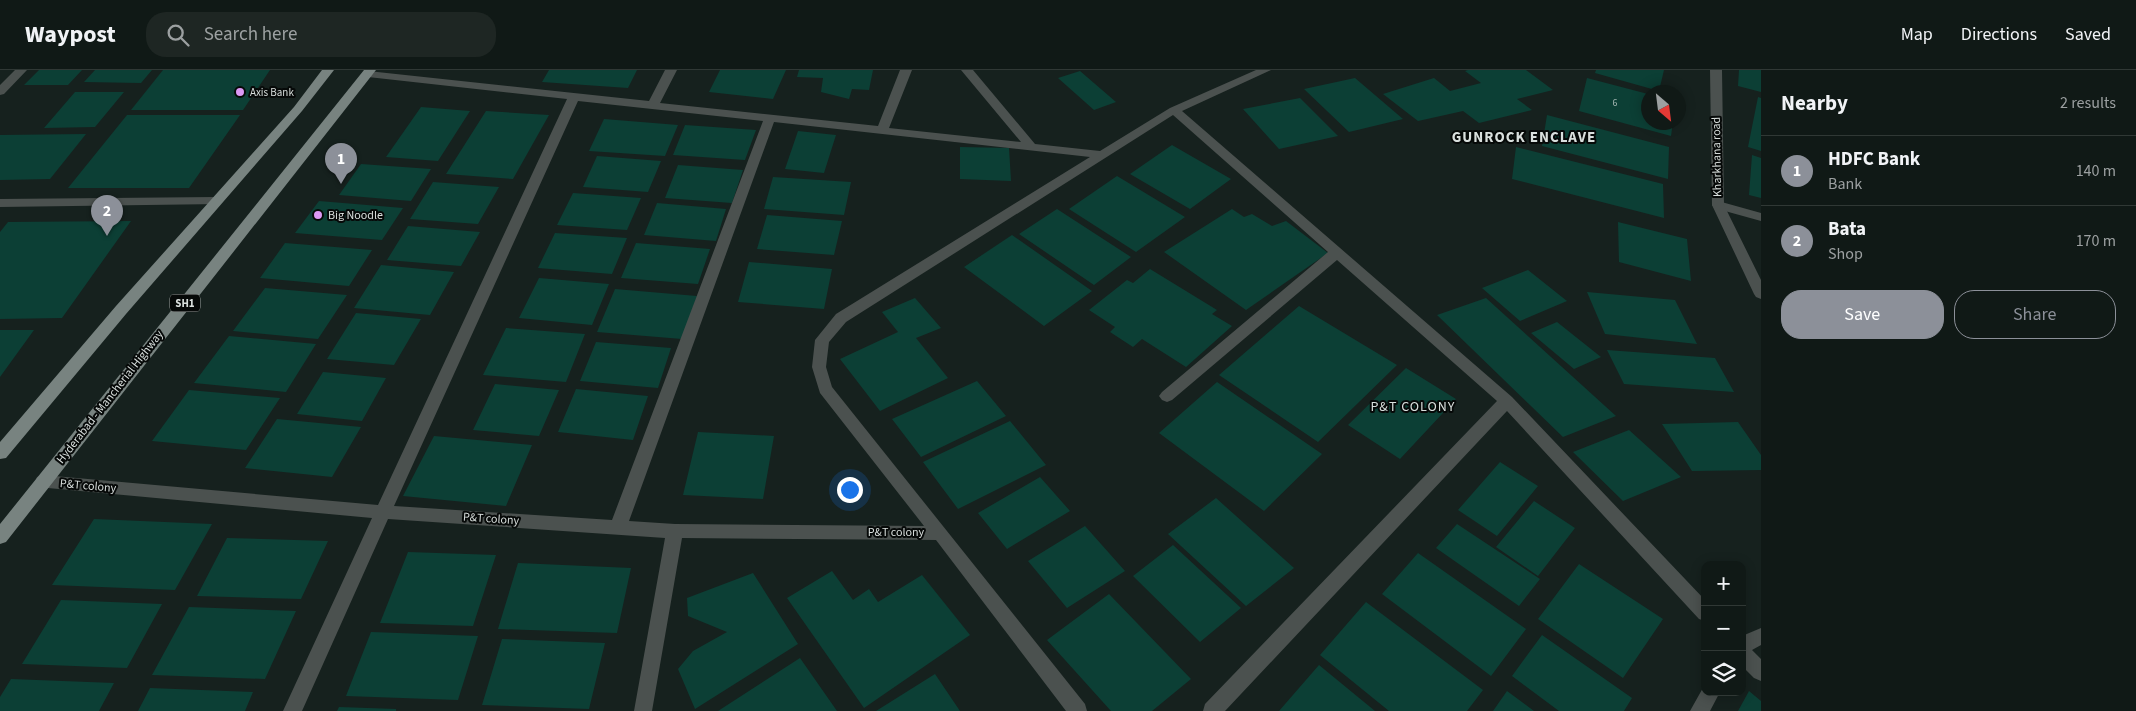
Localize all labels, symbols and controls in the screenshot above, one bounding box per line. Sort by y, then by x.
search box [146,12,496,57]
text: Waypost [25,17,116,52]
icon: search [164,21,192,49]
text: Search here [204,21,297,48]
text: Map [1901,22,1933,47]
text: Directions [1961,22,2037,47]
text: Saved [2065,22,2111,47]
place label: Axis Bank [250,85,294,100]
north arrow [1641,85,1686,130]
marker: Axis Bank [234,86,246,98]
text: Nearby [1781,88,1848,118]
text: 2 results [2060,92,2116,114]
house number: 6 [1613,96,1618,110]
street label: Kharkhana road [1708,117,1726,197]
district label: GUNROCK ENCLAVE [1452,127,1596,148]
pin: 1 [325,143,357,184]
text: HDFC Bank [1828,146,1920,173]
text: 1 [1793,160,1801,182]
text: 140 m [2076,160,2116,182]
text: Bank [1828,173,1862,195]
pin: 2 [91,195,123,236]
place label: Big Noodle [328,207,383,224]
marker: Big Noodle [312,209,324,221]
text: Bata [1828,216,1866,243]
text: 2 [1793,230,1801,252]
text: 170 m [2076,230,2116,252]
text: Shop [1828,243,1863,265]
button: Save [1781,290,1944,339]
button: Share [1954,290,2116,339]
road number: SH1 [170,294,200,312]
street label: Hyderabad - Mancherial Highway [52,326,168,467]
district label: P&T COLONY [1370,397,1456,417]
street label: P&T colony [59,475,117,497]
your location [837,477,863,503]
street label: P&T colony [462,509,520,529]
street label: P&T colony [868,524,925,541]
map controls [1701,561,1746,696]
button: + [1701,561,1746,606]
button: − [1701,606,1746,651]
button: layers [1701,651,1746,696]

